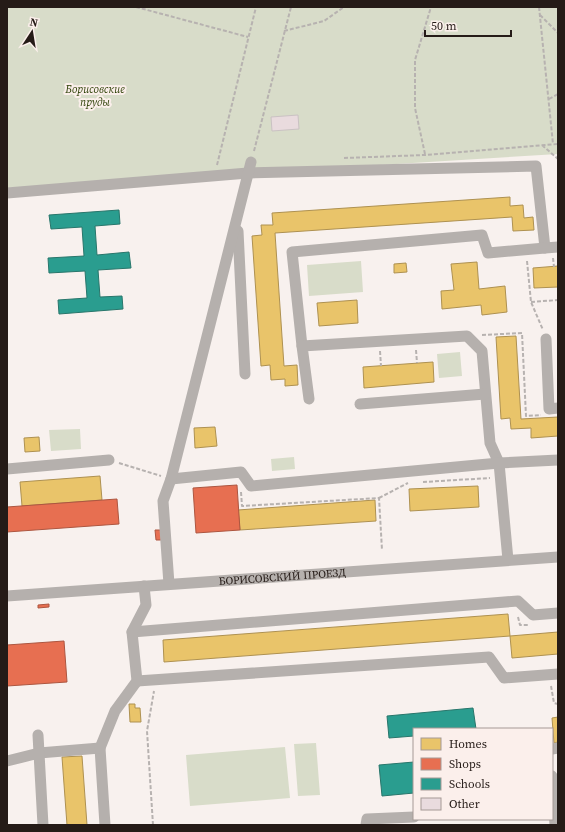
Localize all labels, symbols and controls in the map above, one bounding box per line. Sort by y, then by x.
north arrow [12,12,52,52]
scale bar [425,12,511,38]
text: N [28,15,39,31]
text: 50 m [431,18,457,34]
park label: Борисовские пруды [64,82,125,110]
street label: БОРИСОВСКИЙ ПРОЕЗД [218,565,347,589]
legend [413,728,553,820]
text: Homes [449,736,487,752]
text: Shops [449,756,481,772]
text: Schools [449,776,490,792]
text: Other [449,796,480,812]

